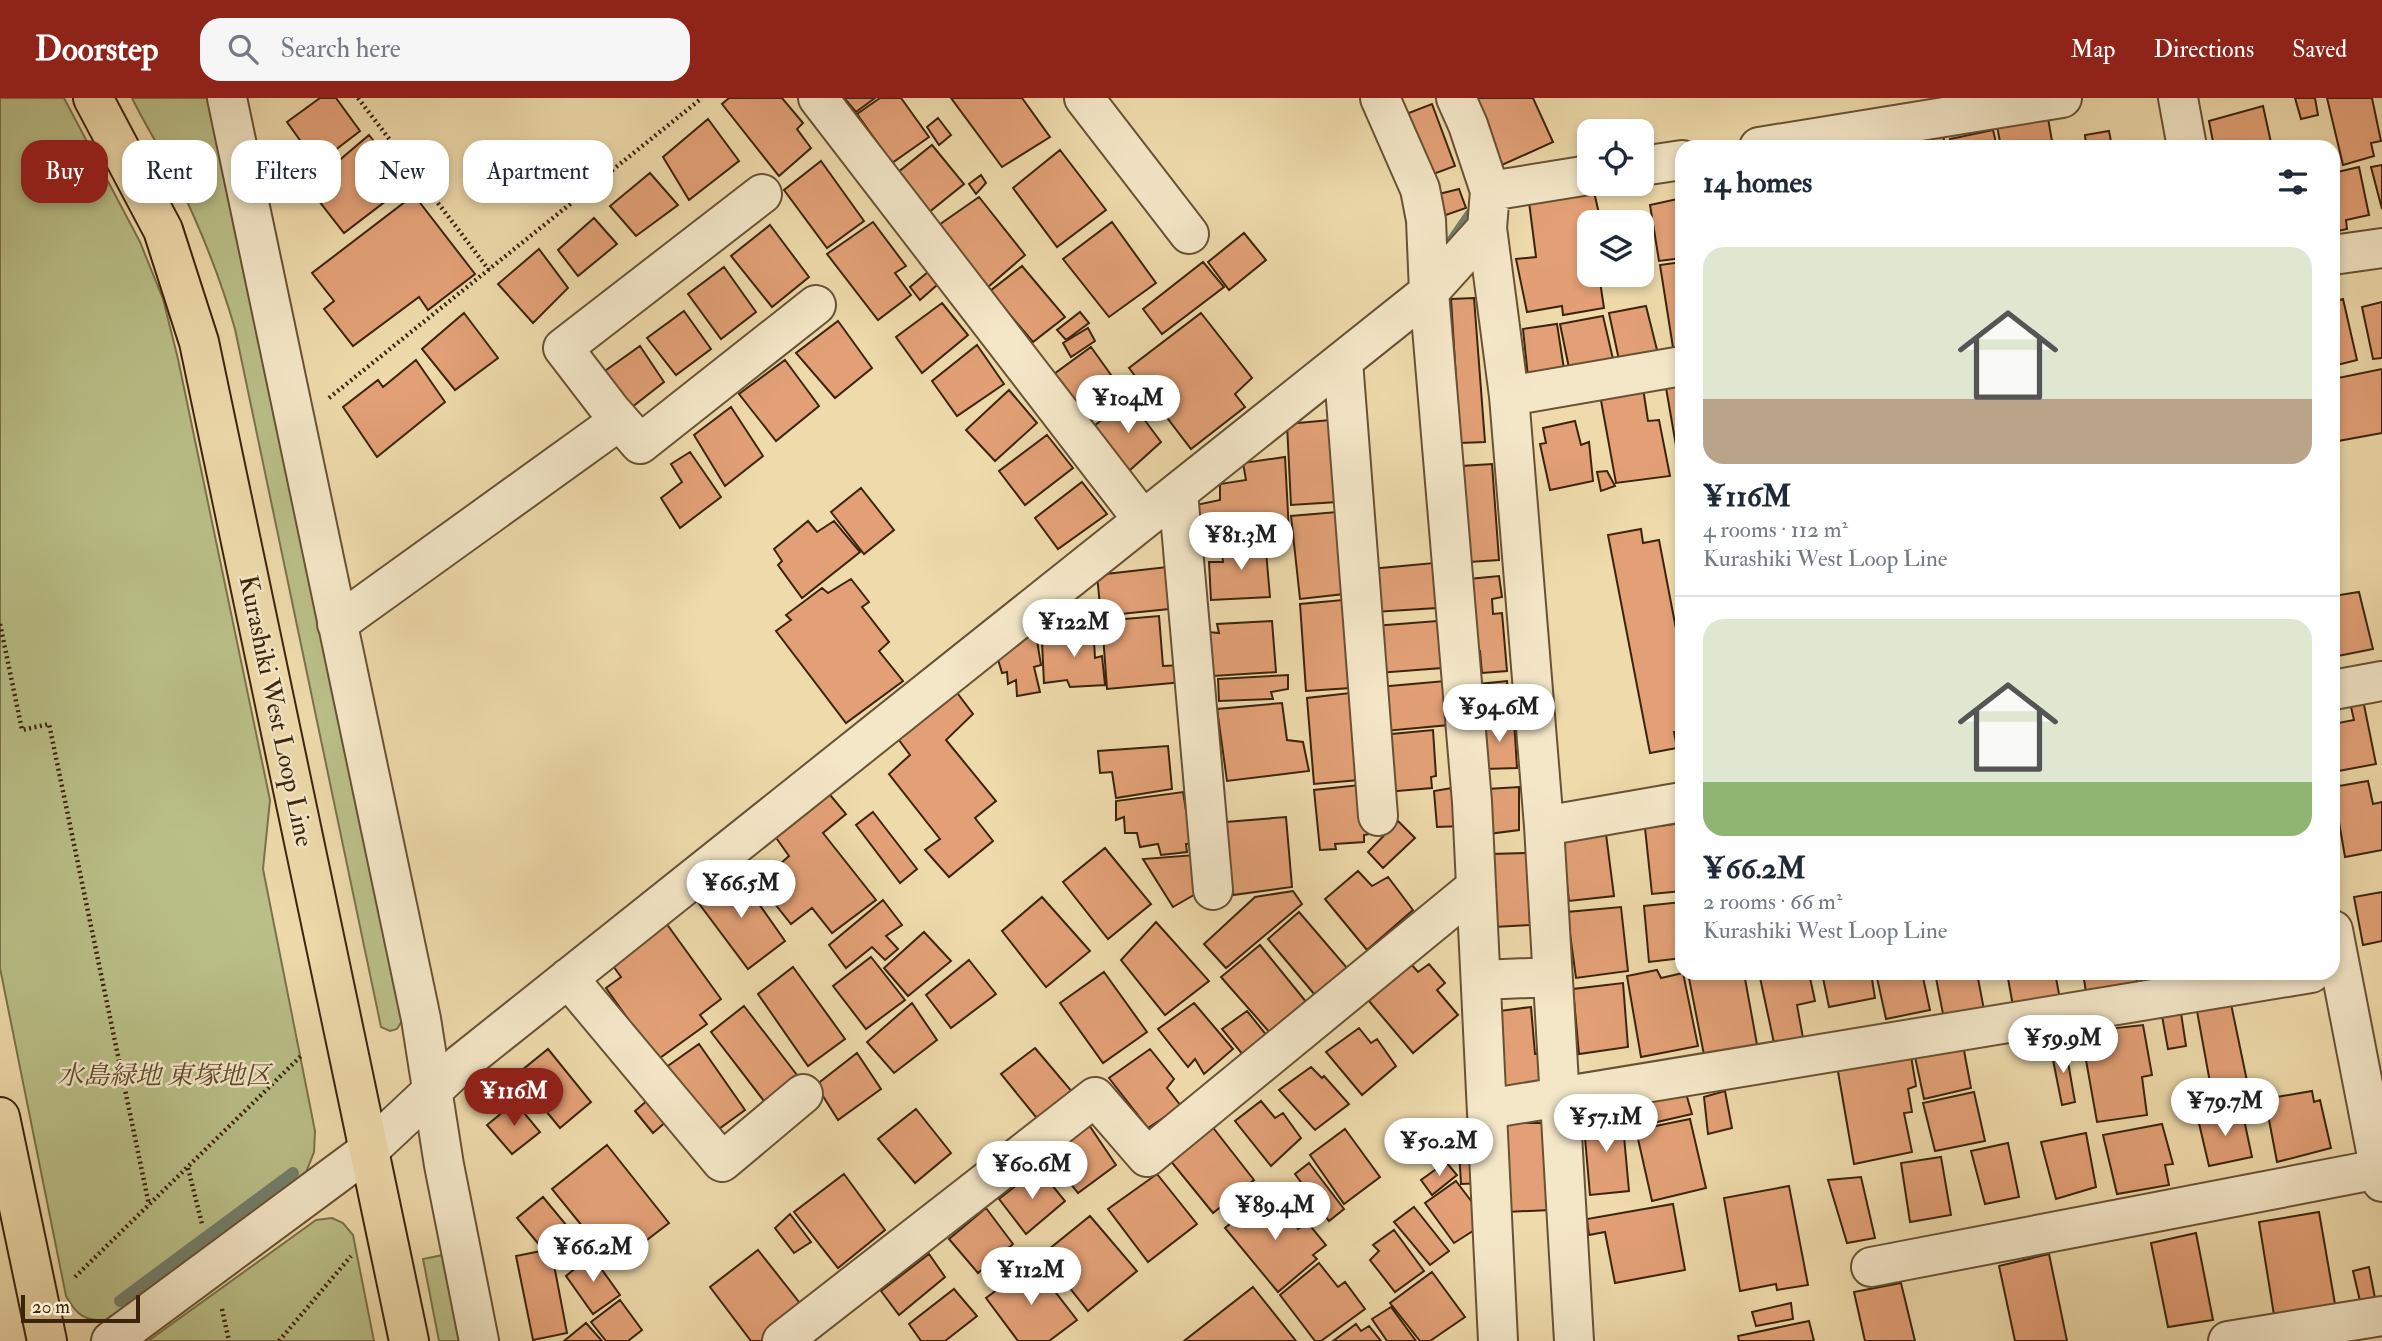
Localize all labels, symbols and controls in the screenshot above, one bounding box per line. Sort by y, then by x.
search box [200,18,690,81]
text: Doorstep [35,29,158,70]
icon: search [224,30,262,68]
text: Search here [280,33,401,65]
text: Map [2070,34,2115,65]
text: Directions [2153,34,2254,65]
text: Saved [2292,34,2347,65]
map controls [1577,119,1654,287]
button: locate [1577,119,1654,196]
chip: Buy [21,140,108,203]
chip: Rent [122,140,217,203]
chip: Filters [231,140,341,203]
chip: New [355,140,449,203]
chip: Apartment [463,140,613,203]
icon: filters [2274,163,2312,201]
text: 14 homes [1703,164,1812,201]
button: layers [1577,210,1654,287]
icon: home [1945,292,2071,418]
pin: ¥104M [1079,376,1177,435]
text: ¥104M [1092,383,1164,412]
text: ¥116M [1703,478,1791,515]
pin: ¥81.3M [1184,512,1298,572]
text: 4 rooms · 112 m² [1703,515,1848,544]
text: ¥81.3M [1205,520,1277,549]
text: Kurashiki West Loop Line [1703,544,1947,573]
street label: Kurashiki West Loop Line [231,573,320,850]
pin: ¥122M [1025,600,1123,659]
text: ¥122M [1038,607,1110,636]
icon: home [1945,664,2071,790]
pin: ¥94.6M [1442,684,1556,744]
text: ¥94.6M [1459,692,1539,721]
text: ¥66.2M [1703,850,1806,887]
pin: ¥66.5M [684,860,798,920]
text: ¥66.5M [703,868,779,897]
text: 2 rooms · 66 m² [1703,887,1842,916]
text: Kurashiki West Loop Line [1703,916,1947,945]
pin: ¥59.9M [2006,1016,2120,1075]
text: ¥59.9M [2024,1023,2102,1052]
park label: 水島緑地 東塚地区 [57,1060,274,1092]
pin: ¥116M [465,1068,563,1128]
text: ¥116M [480,1076,548,1105]
pin: ¥79.7M [2168,1079,2282,1138]
text: ¥79.7M [2187,1086,2263,1115]
pin: ¥57.1M [1549,1094,1663,1154]
text: ¥57.1M [1570,1102,1642,1131]
pin: ¥50.2M [1382,1118,1496,1178]
text: ¥50.2M [1400,1126,1478,1155]
pin: ¥60.6M [975,1142,1089,1201]
text: ¥60.6M [993,1149,1071,1178]
pin: ¥89.4M [1218,1182,1332,1242]
text: ¥89.4M [1235,1190,1315,1219]
pin: ¥66.2M [536,1224,650,1284]
text: ¥66.2M [554,1232,632,1261]
pin: ¥112M [982,1248,1080,1307]
text: ¥112M [997,1255,1065,1284]
scale bar [21,1292,140,1324]
text: 20 m [32,1295,70,1319]

